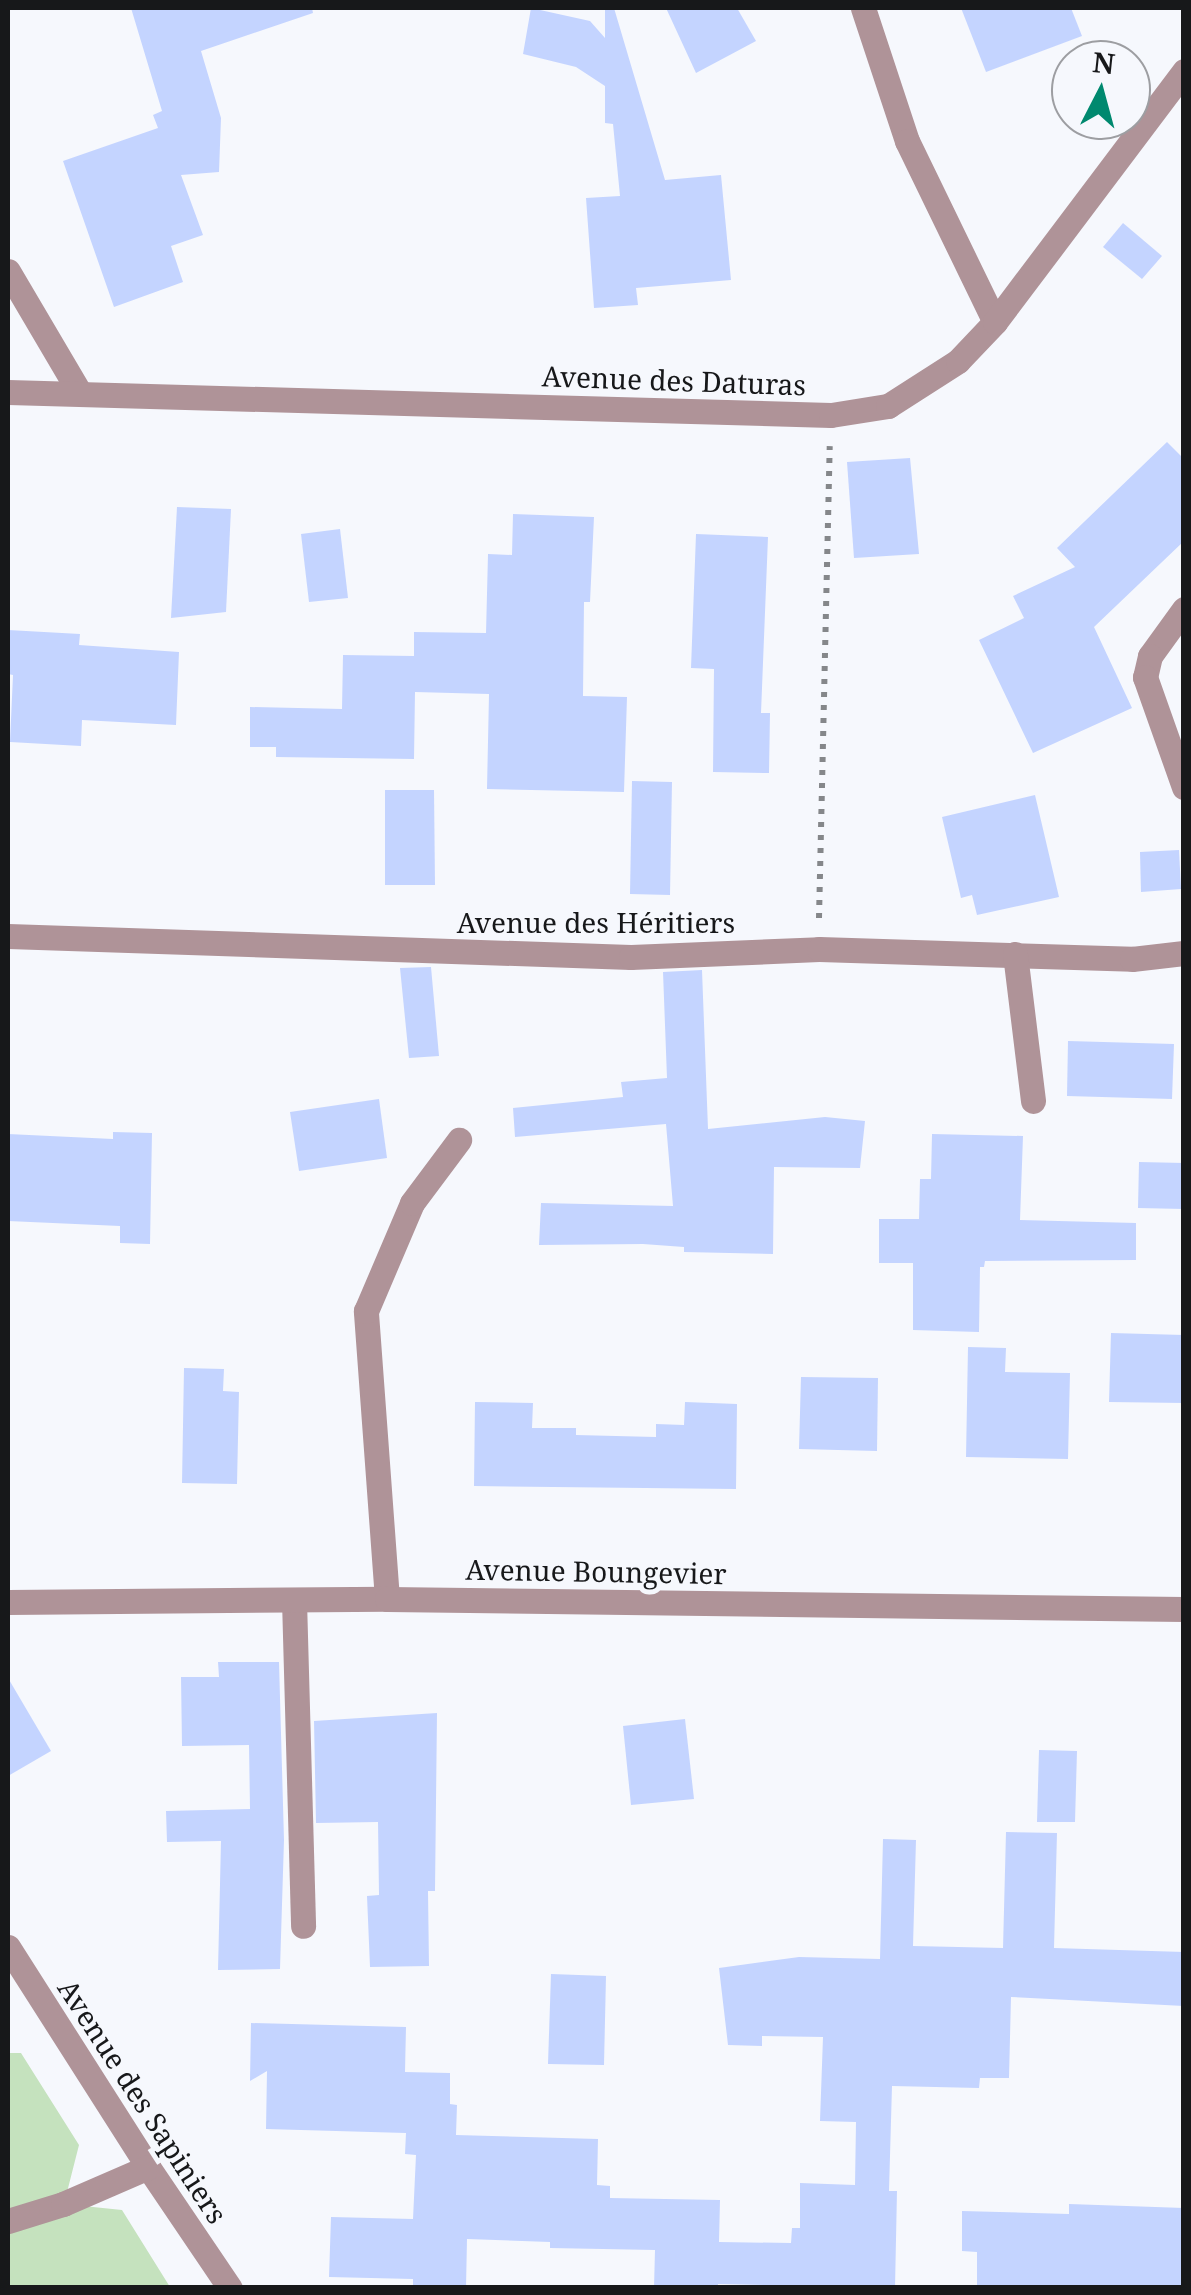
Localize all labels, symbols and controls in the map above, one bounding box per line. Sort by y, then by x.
north arrow [1051,40,1151,140]
text: N [1091,42,1117,82]
street label: Avenue des Daturas [541,359,807,401]
street label: Avenue des Héritiers [457,905,735,939]
street label: Avenue Boungevier [465,1552,727,1590]
street label: Avenue des Sapiniers [51,1973,235,2229]

